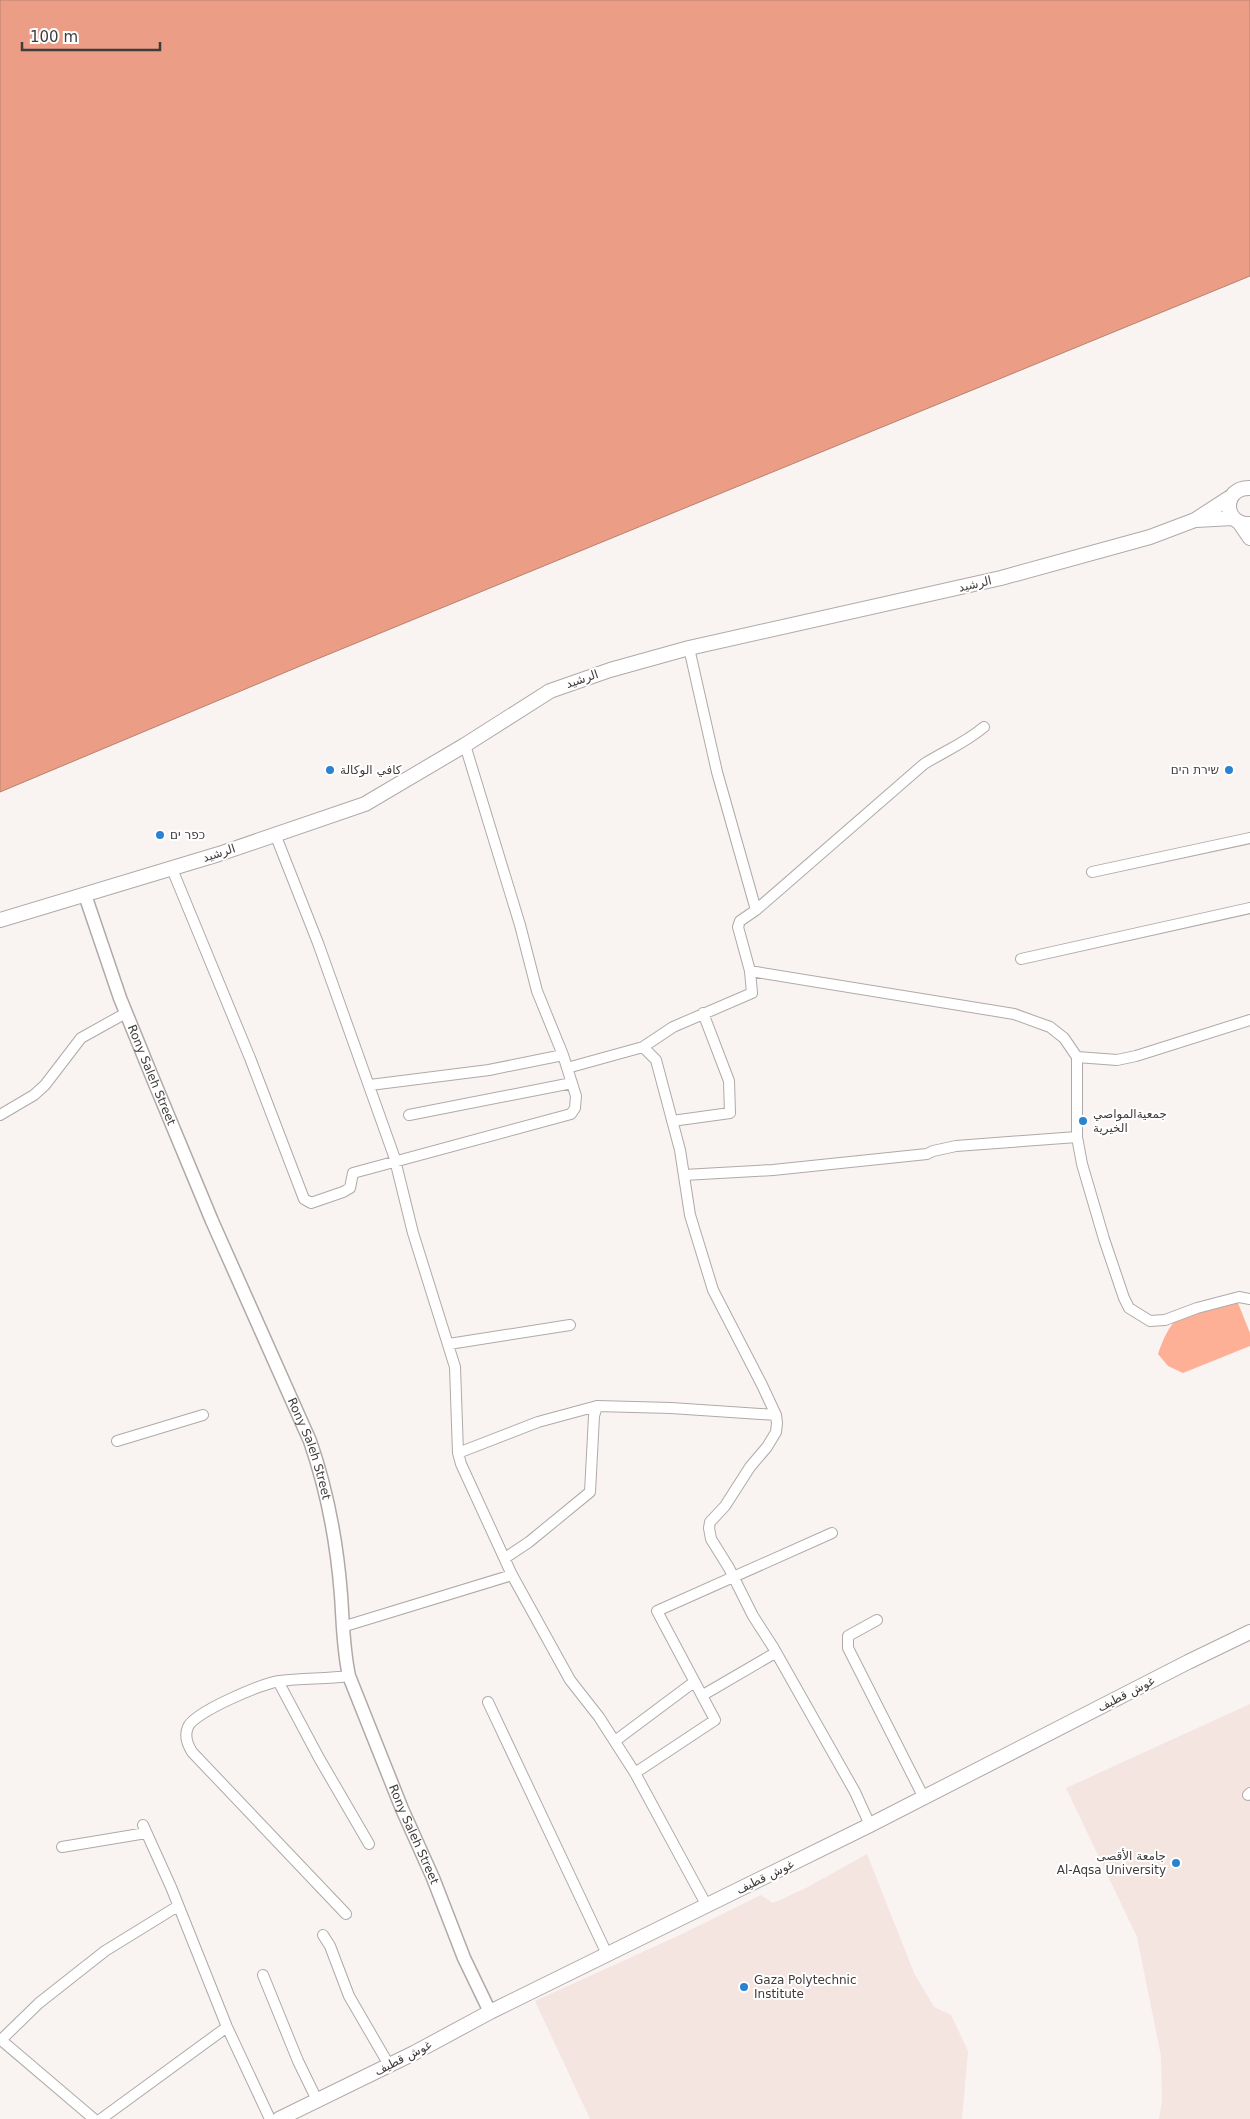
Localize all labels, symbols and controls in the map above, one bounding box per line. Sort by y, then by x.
scale bar [22,20,160,52]
text: 100 m [30,28,78,46]
street label: الرشيد [957,573,993,596]
street label: الرشيد [564,667,600,692]
place label: كافي الوكالة [340,763,402,778]
place label: שירת הים [1171,763,1219,777]
marker: كافي الوكالة [324,764,336,776]
marker: שירת הים [1223,764,1235,776]
place label: כפר ים [170,828,205,842]
marker: כפר ים [154,829,166,841]
street label: الرشيد [201,841,237,866]
street label: Rony Saleh Street [125,1023,179,1128]
place label: جمعيةالمواصي الخيرية [1093,1107,1167,1136]
marker: جمعيةالمواصي الخيرية [1077,1115,1089,1127]
street label: Rony Saleh Street [285,1396,334,1501]
street label: غوش قطيف [1095,1674,1158,1715]
street label: Rony Saleh Street [386,1783,442,1886]
place label: جامعة الأقصى Al-Aqsa University [1057,1848,1166,1877]
street label: غوش قطيف [734,1857,797,1898]
marker: جامعة الأقصى Al-Aqsa University [1170,1857,1182,1869]
place label: Gaza Polytechnic Institute [754,1973,857,2001]
marker: Gaza Polytechnic Institute [738,1981,750,1993]
street label: غوش قطيف [372,2038,435,2079]

